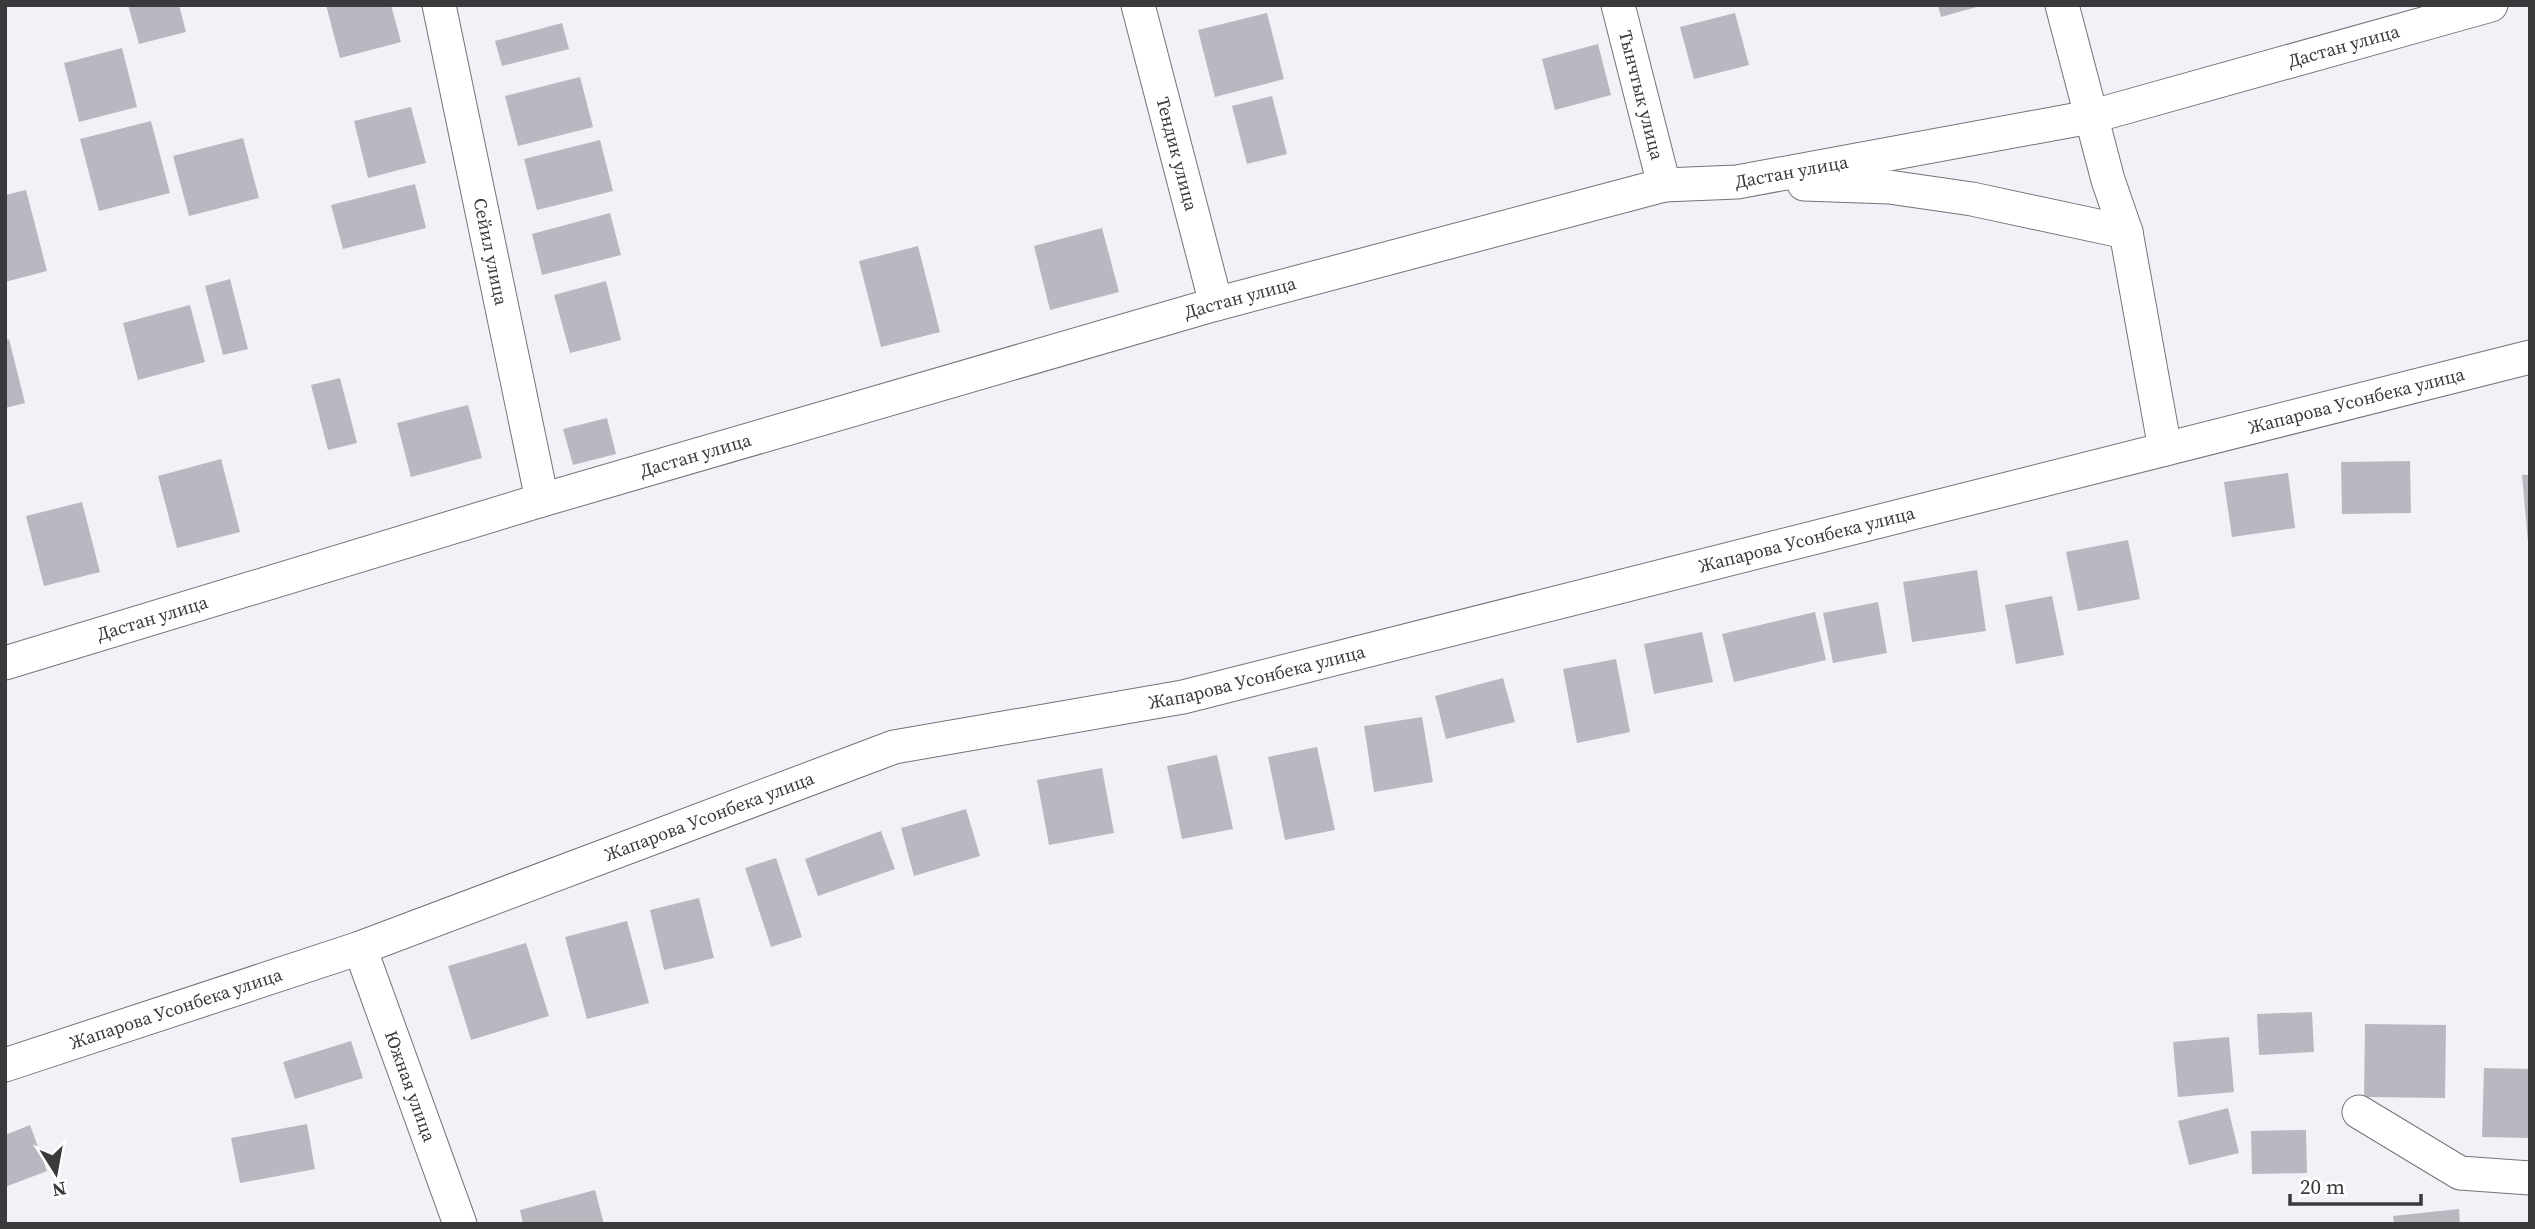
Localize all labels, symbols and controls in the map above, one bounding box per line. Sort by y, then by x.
street label: Дастан улица [2285,18,2403,73]
street label: Тынчтык улица [1613,27,1670,163]
street label: Тендик улица [1151,94,1204,214]
street label: Дастан улица [1732,149,1851,194]
street label: Сейил улица [467,196,514,308]
street label: Дастан улица [1181,270,1299,325]
street label: Жапарова Усонбека улица [2246,361,2468,440]
street label: Дастан улица [637,427,755,483]
street label: Жапарова Усонбека улица [1696,500,1918,578]
street label: Дастан улица [94,589,212,646]
street label: Жапарова Усонбека улица [1147,638,1369,715]
street label: Жапарова Усонбека улица [601,765,818,867]
street label: Жапарова Усонбека улица [66,961,286,1055]
street label: Южная улица [379,1027,442,1146]
north arrow [21,1138,91,1208]
scale bar [2290,1162,2421,1206]
text: 20 m [2300,1172,2345,1201]
text: N [50,1176,69,1204]

